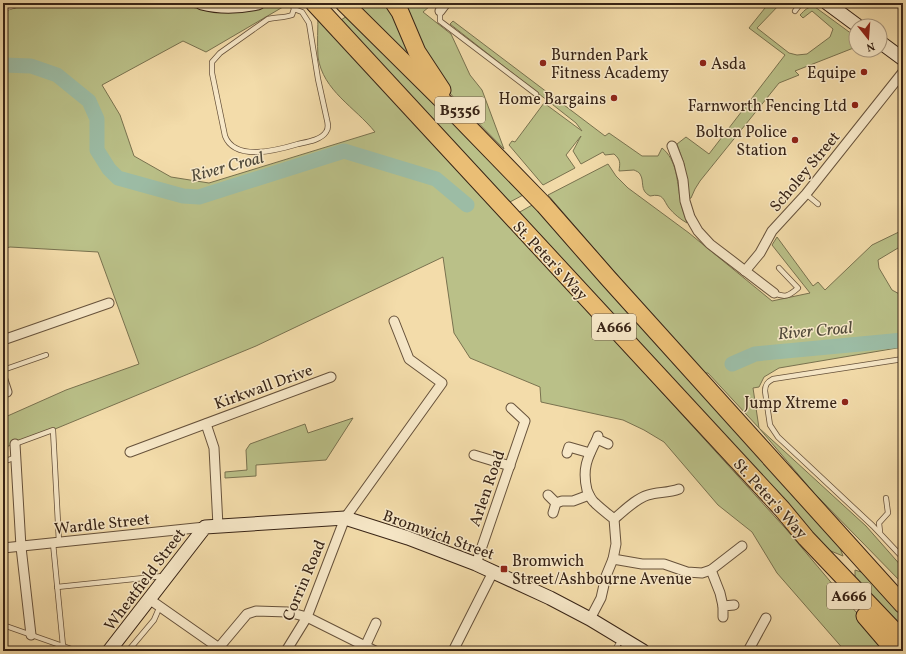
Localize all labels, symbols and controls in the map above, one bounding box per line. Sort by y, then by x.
north arrow [848,18,888,58]
text: N [864,38,877,54]
place label: Burnden Park Fitness Academy [551,45,669,85]
place label: Asda [711,54,746,76]
marker: Burnden Park Fitness Academy [538,58,548,68]
marker: Asda [698,58,708,68]
place label: Equipe [807,63,856,85]
marker: Equipe [859,67,869,77]
place label: Home Bargains [498,89,606,111]
marker: Home Bargains [609,93,619,103]
place label: Farnworth Fencing Ltd [688,96,847,118]
road number: B5356 [435,97,485,123]
marker: Farnworth Fencing Ltd [850,100,860,110]
place label: Bolton Police Station [696,122,787,162]
street label: Scholey Street [765,127,846,217]
marker: Bolton Police Station [790,135,800,145]
water label: River Croal [188,147,267,188]
street label: St. Peter's Way [507,217,592,306]
road number: A666 [592,314,636,340]
water label: River Croal [777,317,853,346]
street label: Kirkwall Drive [211,360,316,416]
place label: Jump Xtreme [744,393,837,415]
marker: Jump Xtreme [840,397,850,407]
street label: Arlen Road [465,448,511,530]
street label: St. Peter's Way [727,454,812,545]
street label: Bromwich Street [379,505,498,566]
street label: Wardle Street [53,509,152,541]
street label: Wheatfield Street [100,524,192,636]
street label: Corrin Road [278,537,332,625]
place label: Bromwich Street/Ashbourne Avenue [512,551,692,591]
marker: Bromwich Street/Ashbourne Avenue [499,564,509,574]
road number: A666 [827,583,871,609]

